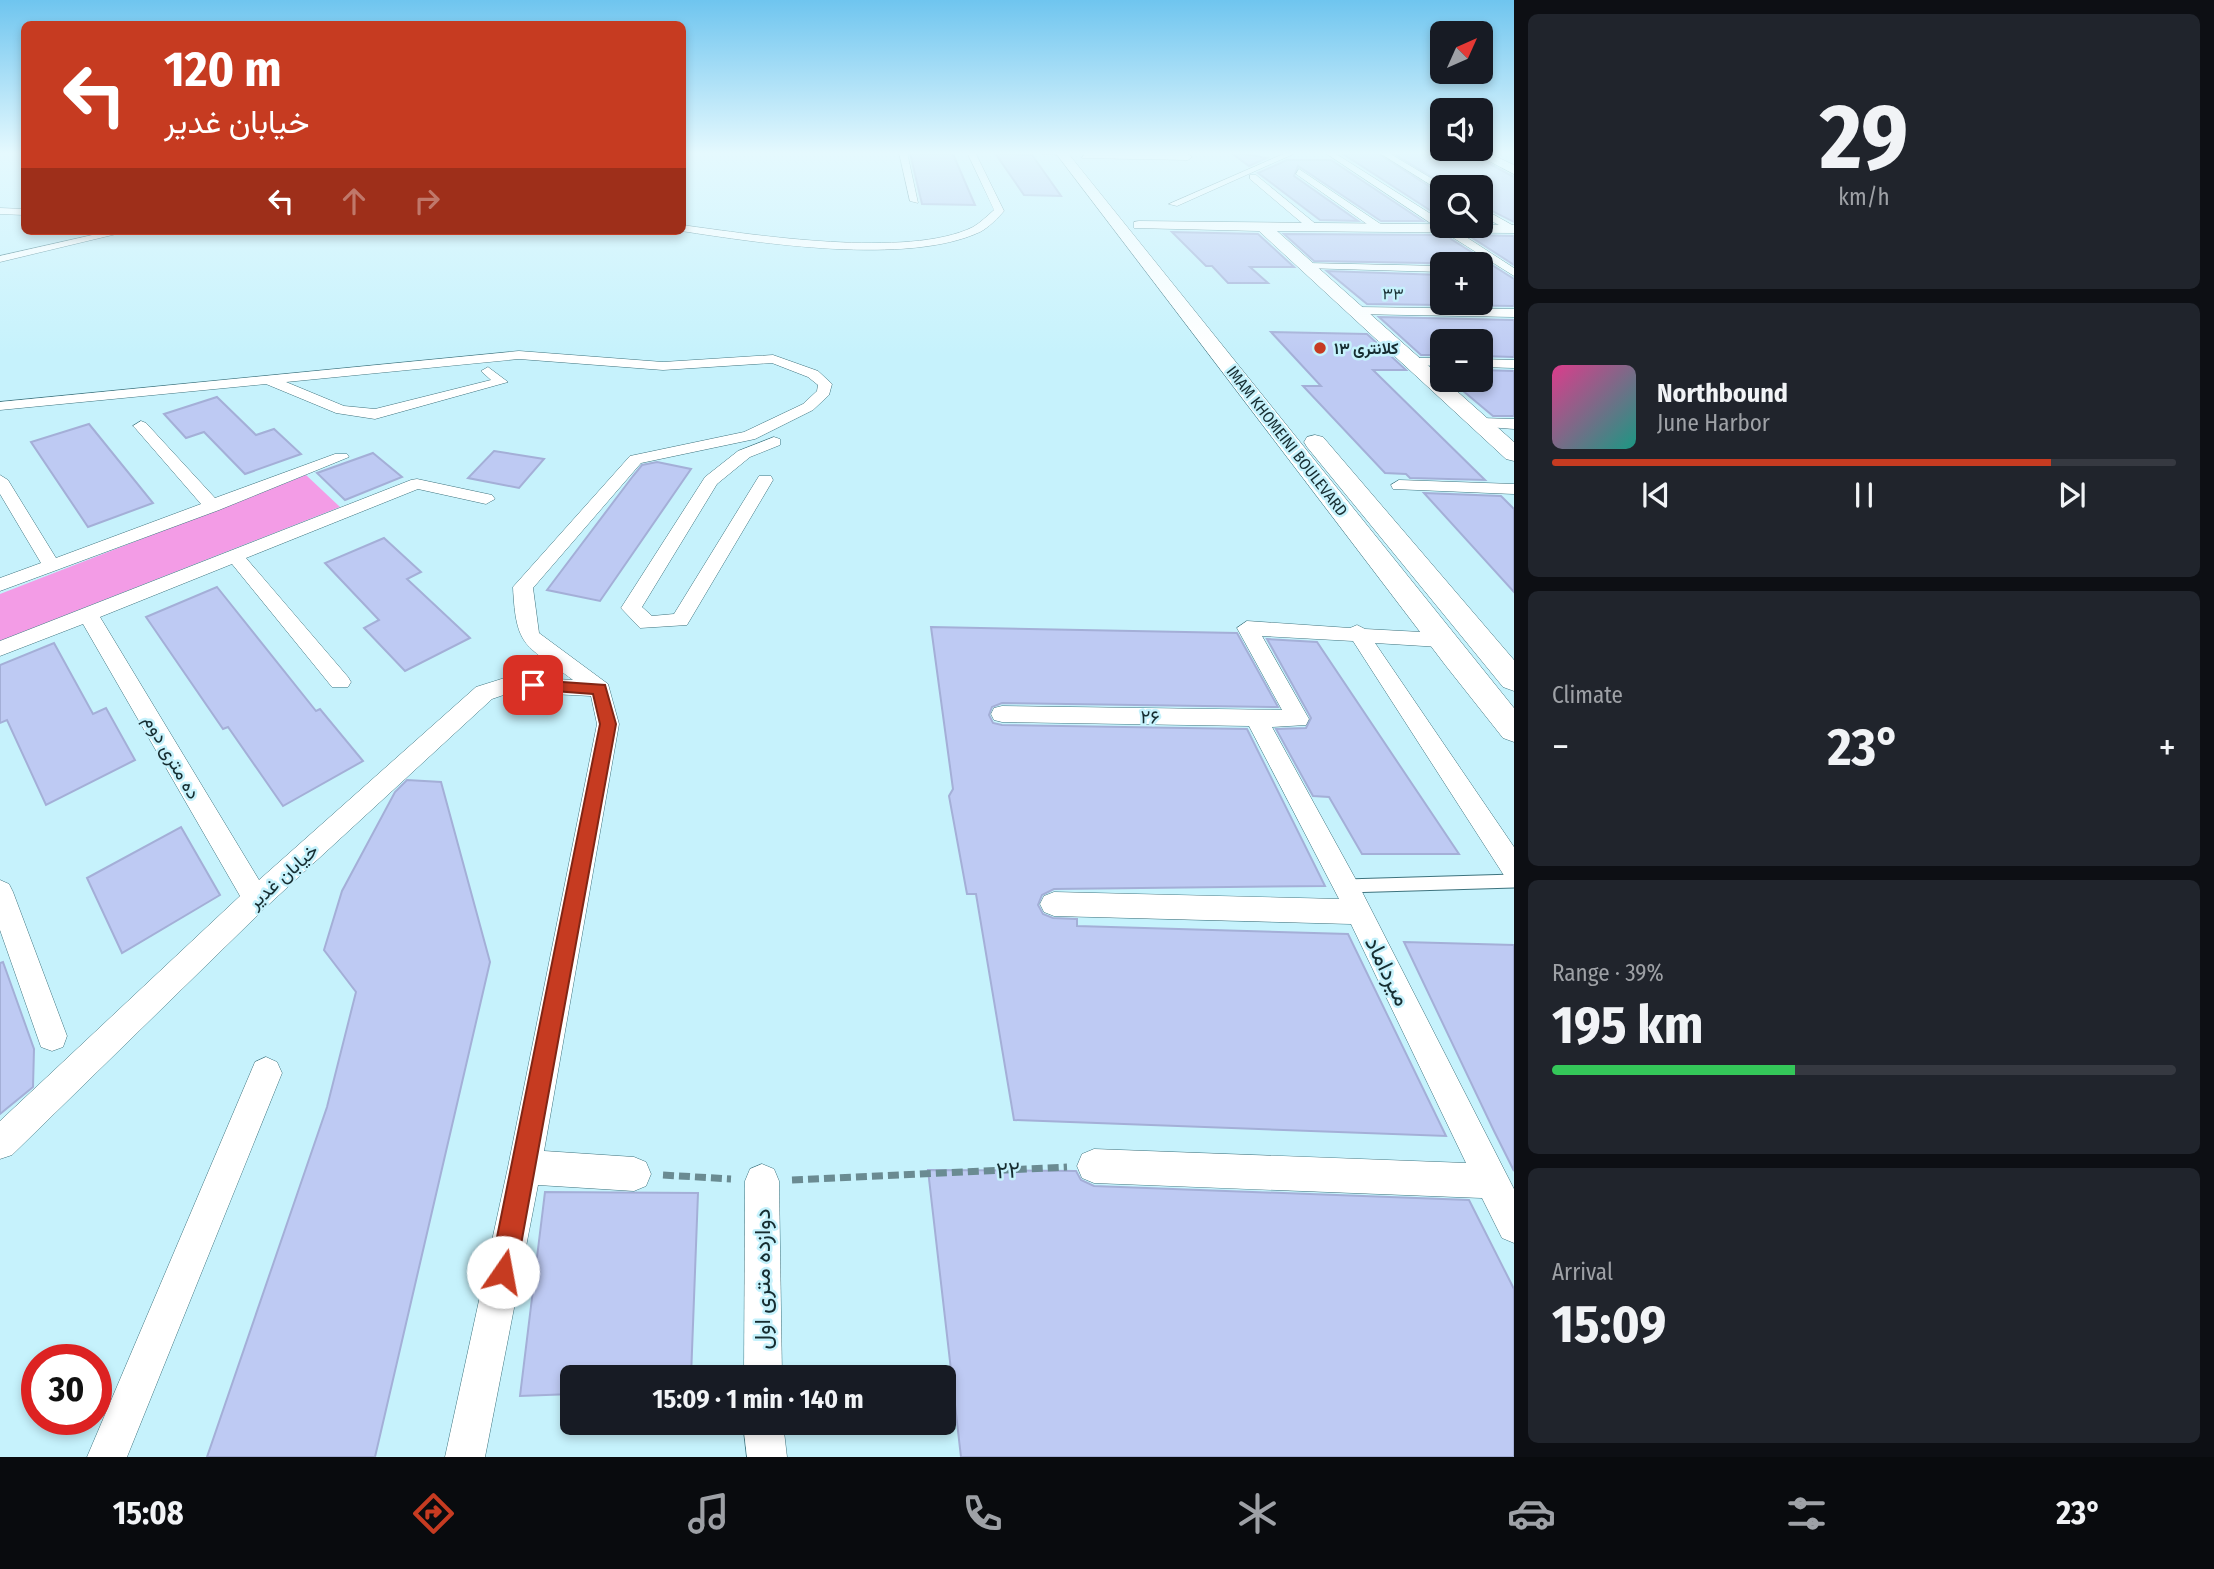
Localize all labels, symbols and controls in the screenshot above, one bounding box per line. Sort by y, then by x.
north arrow [1430,21,1493,84]
map controls [1430,21,1493,392]
text: 120 m [164,40,282,99]
icon: left [49,49,140,140]
text: 29 [1820,83,1908,192]
button: sound [1430,98,1493,161]
text: خیابان غدیر [164,103,310,141]
button: search [1430,175,1493,238]
icon: left [262,182,300,220]
icon: ahead [335,182,373,220]
icon: right [408,182,446,220]
text: km/h [1838,183,1890,211]
button: + [1430,252,1493,315]
street label: ۳۳ [1382,284,1404,304]
button: − [1430,329,1493,392]
place label: کلانتری ۱۳ [1334,339,1399,359]
marker: کلانتری ۱۳ [1312,340,1328,356]
street label: IMAM KHOMEINI BOULEVARD [1223,362,1351,520]
text: Northbound [1657,378,1788,409]
text: June Harbor [1657,409,1770,437]
icon: previous [1637,476,1675,514]
icon: pause [1845,476,1883,514]
icon: next [2053,476,2091,514]
pin [503,655,563,715]
icon: arrive [514,666,552,704]
text: Climate [1552,681,1623,709]
street label: ۲۶ [1140,705,1160,729]
street label: ده متری دوم [138,711,205,804]
text: 23° [1827,716,1900,779]
text: − [1552,724,1569,770]
text: + [2159,724,2176,770]
street label: خیابان غدیر [242,839,323,914]
street label: میرداماد [1358,932,1417,1011]
text: Range · 39% [1552,959,1664,987]
text: 195 km [1552,994,1703,1057]
street label: ۲۲ [995,1155,1021,1185]
street label: دوازده متری اول [748,1208,777,1350]
position arrow [466,1235,540,1309]
text: Arrival [1552,1258,1613,1286]
text: 15:09 [1552,1293,1666,1356]
speed limit sign: 30 [21,1344,112,1435]
text: 15:09 · 1 min · 140 m [652,1384,864,1415]
icon: directions [409,1489,458,1538]
icon: music [684,1489,733,1538]
icon: phone [958,1489,1007,1538]
icon: climate [1233,1489,1282,1538]
icon: car [1507,1489,1556,1538]
icon: filters [1782,1489,1831,1538]
text: 15:08 [113,1494,184,1532]
text: 23° [2056,1494,2101,1532]

